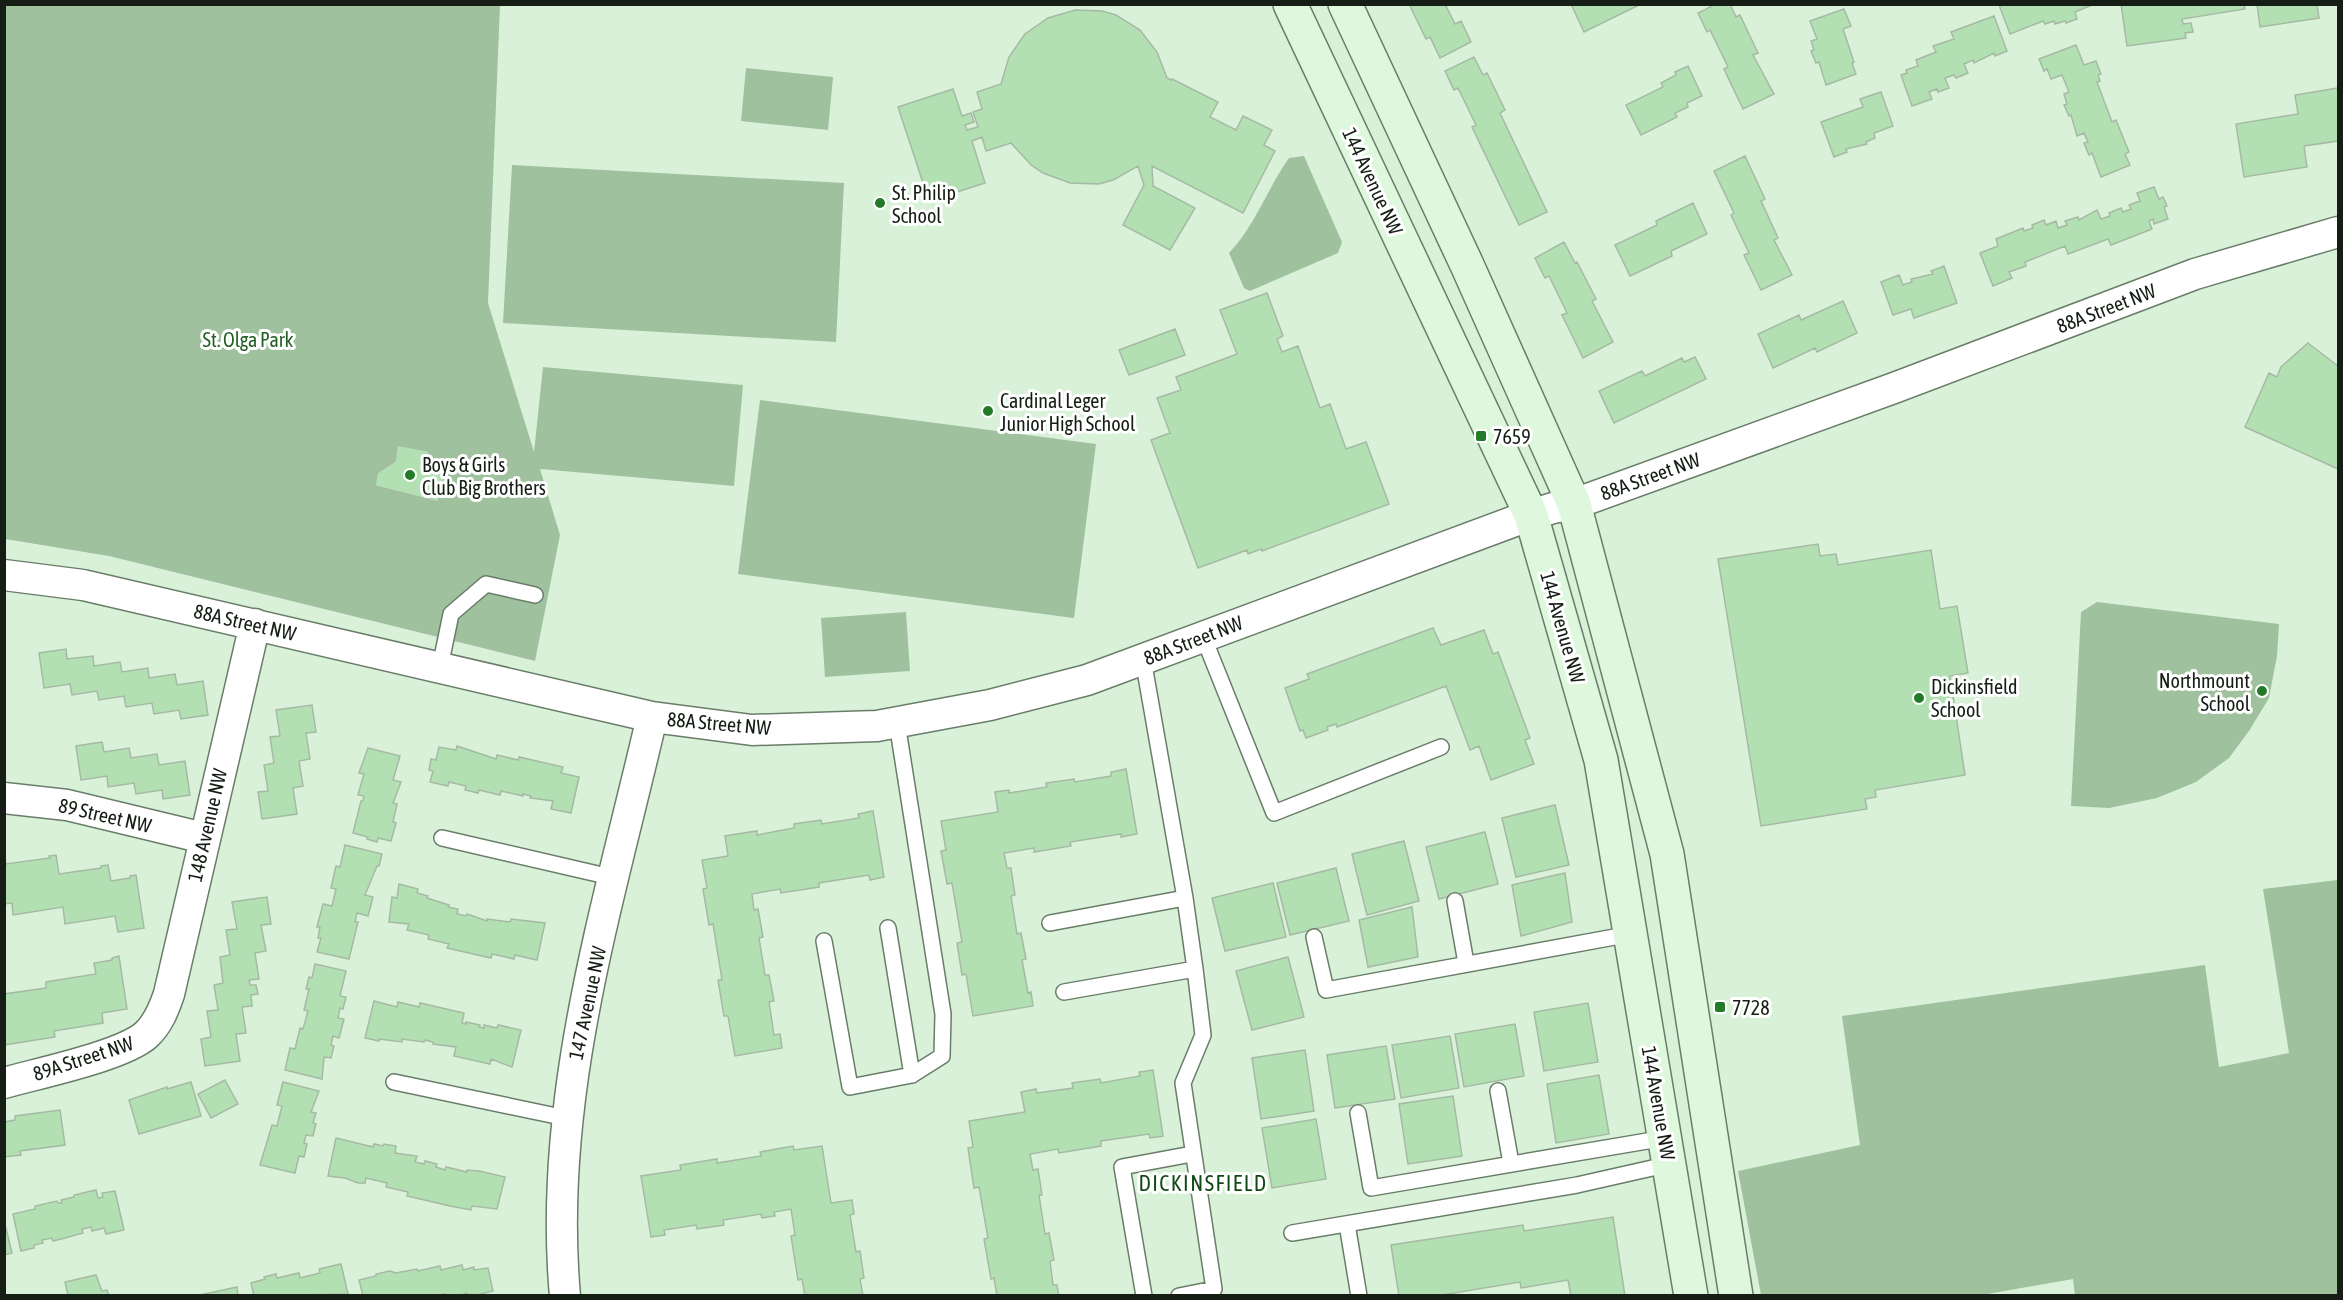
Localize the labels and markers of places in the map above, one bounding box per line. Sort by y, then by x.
place label: St. Philip School [892,181,956,227]
marker: St. Philip School [873,196,887,210]
place label: Cardinal Leger Junior High School [1000,389,1136,435]
marker: Cardinal Leger Junior High School [981,404,995,418]
place label: 7659 [1493,425,1531,448]
marker: 7659 [1474,429,1488,443]
place label: Boys & Girls Club Big Brothers [422,453,546,499]
marker: Boys & Girls Club Big Brothers [403,468,417,482]
place label: Northmount School [2159,669,2251,715]
place label: Dickinsfield School [1931,675,2018,721]
marker: Northmount School [2255,684,2269,698]
marker: Dickinsfield School [1912,691,1926,705]
place label: 7728 [1732,996,1770,1019]
marker: 7728 [1713,1000,1727,1014]

